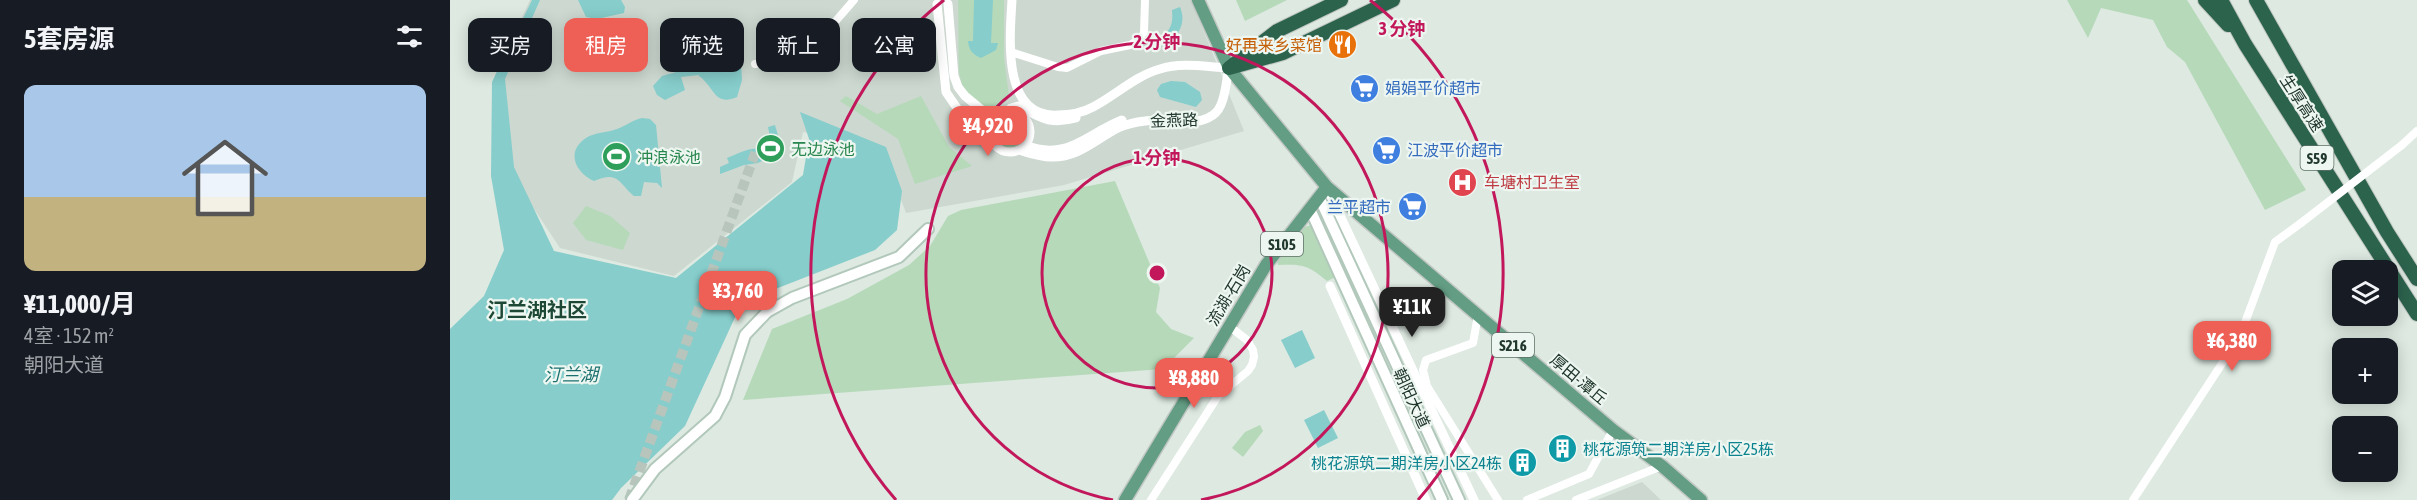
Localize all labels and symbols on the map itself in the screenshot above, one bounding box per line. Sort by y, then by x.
text: 3 分钟 [1379,18,1425,39]
restaurant icon: 好再来乡菜馆 [1327,29,1359,61]
text: 2 分钟 [1134,31,1180,52]
place label: 好再来乡菜馆 [1226,36,1322,54]
street label: 生厚高速 [2277,71,2327,135]
supermarket icon: 娟娟平价超市 [1348,72,1380,104]
place label: 娟娟平价超市 [1385,79,1481,97]
pin: ¥4,920 [939,106,1037,157]
street label: 金燕路 [1150,110,1198,130]
sports icon: 无边泳池 [754,133,786,165]
supermarket icon: 江波平价超市 [1370,134,1402,166]
place label: 无边泳池 [791,140,855,158]
sports icon: 冲浪泳池 [600,141,632,173]
place label: 江波平价超市 [1407,141,1503,159]
road number: S59 [2300,146,2334,170]
text: 1 分钟 [1134,147,1180,168]
place label: 冲浪泳池 [637,148,701,166]
hospital icon: 车塘村卫生室 [1447,166,1479,198]
place label: 车塘村卫生室 [1484,173,1580,191]
supermarket icon: 兰平超市 [1396,191,1428,223]
place label: 兰平超市 [1327,198,1391,216]
road number: S105 [1261,232,1303,256]
street label: 流湖-石岗 [1203,261,1253,329]
centre of rings [1147,263,1167,283]
pin: ¥3,760 [689,271,787,322]
pin: ¥11K [1376,287,1448,338]
district label: 汀兰湖社区 [487,298,587,321]
pin: ¥6,380 [2183,321,2281,372]
road number: S216 [1492,333,1534,357]
street label: 厚田-潭丘 [1547,350,1611,408]
pin: ¥8,880 [1145,358,1243,409]
water label: 汀兰湖 [544,364,601,385]
street label: 朝阳大道 [1390,365,1434,431]
building icon: 桃花源筑二期洋房小区25栋 [1546,433,1578,465]
place label: 桃花源筑二期洋房小区25栋 [1583,440,1774,458]
building icon: 桃花源筑二期洋房小区24栋 [1507,447,1539,479]
place label: 桃花源筑二期洋房小区24栋 [1311,454,1502,472]

